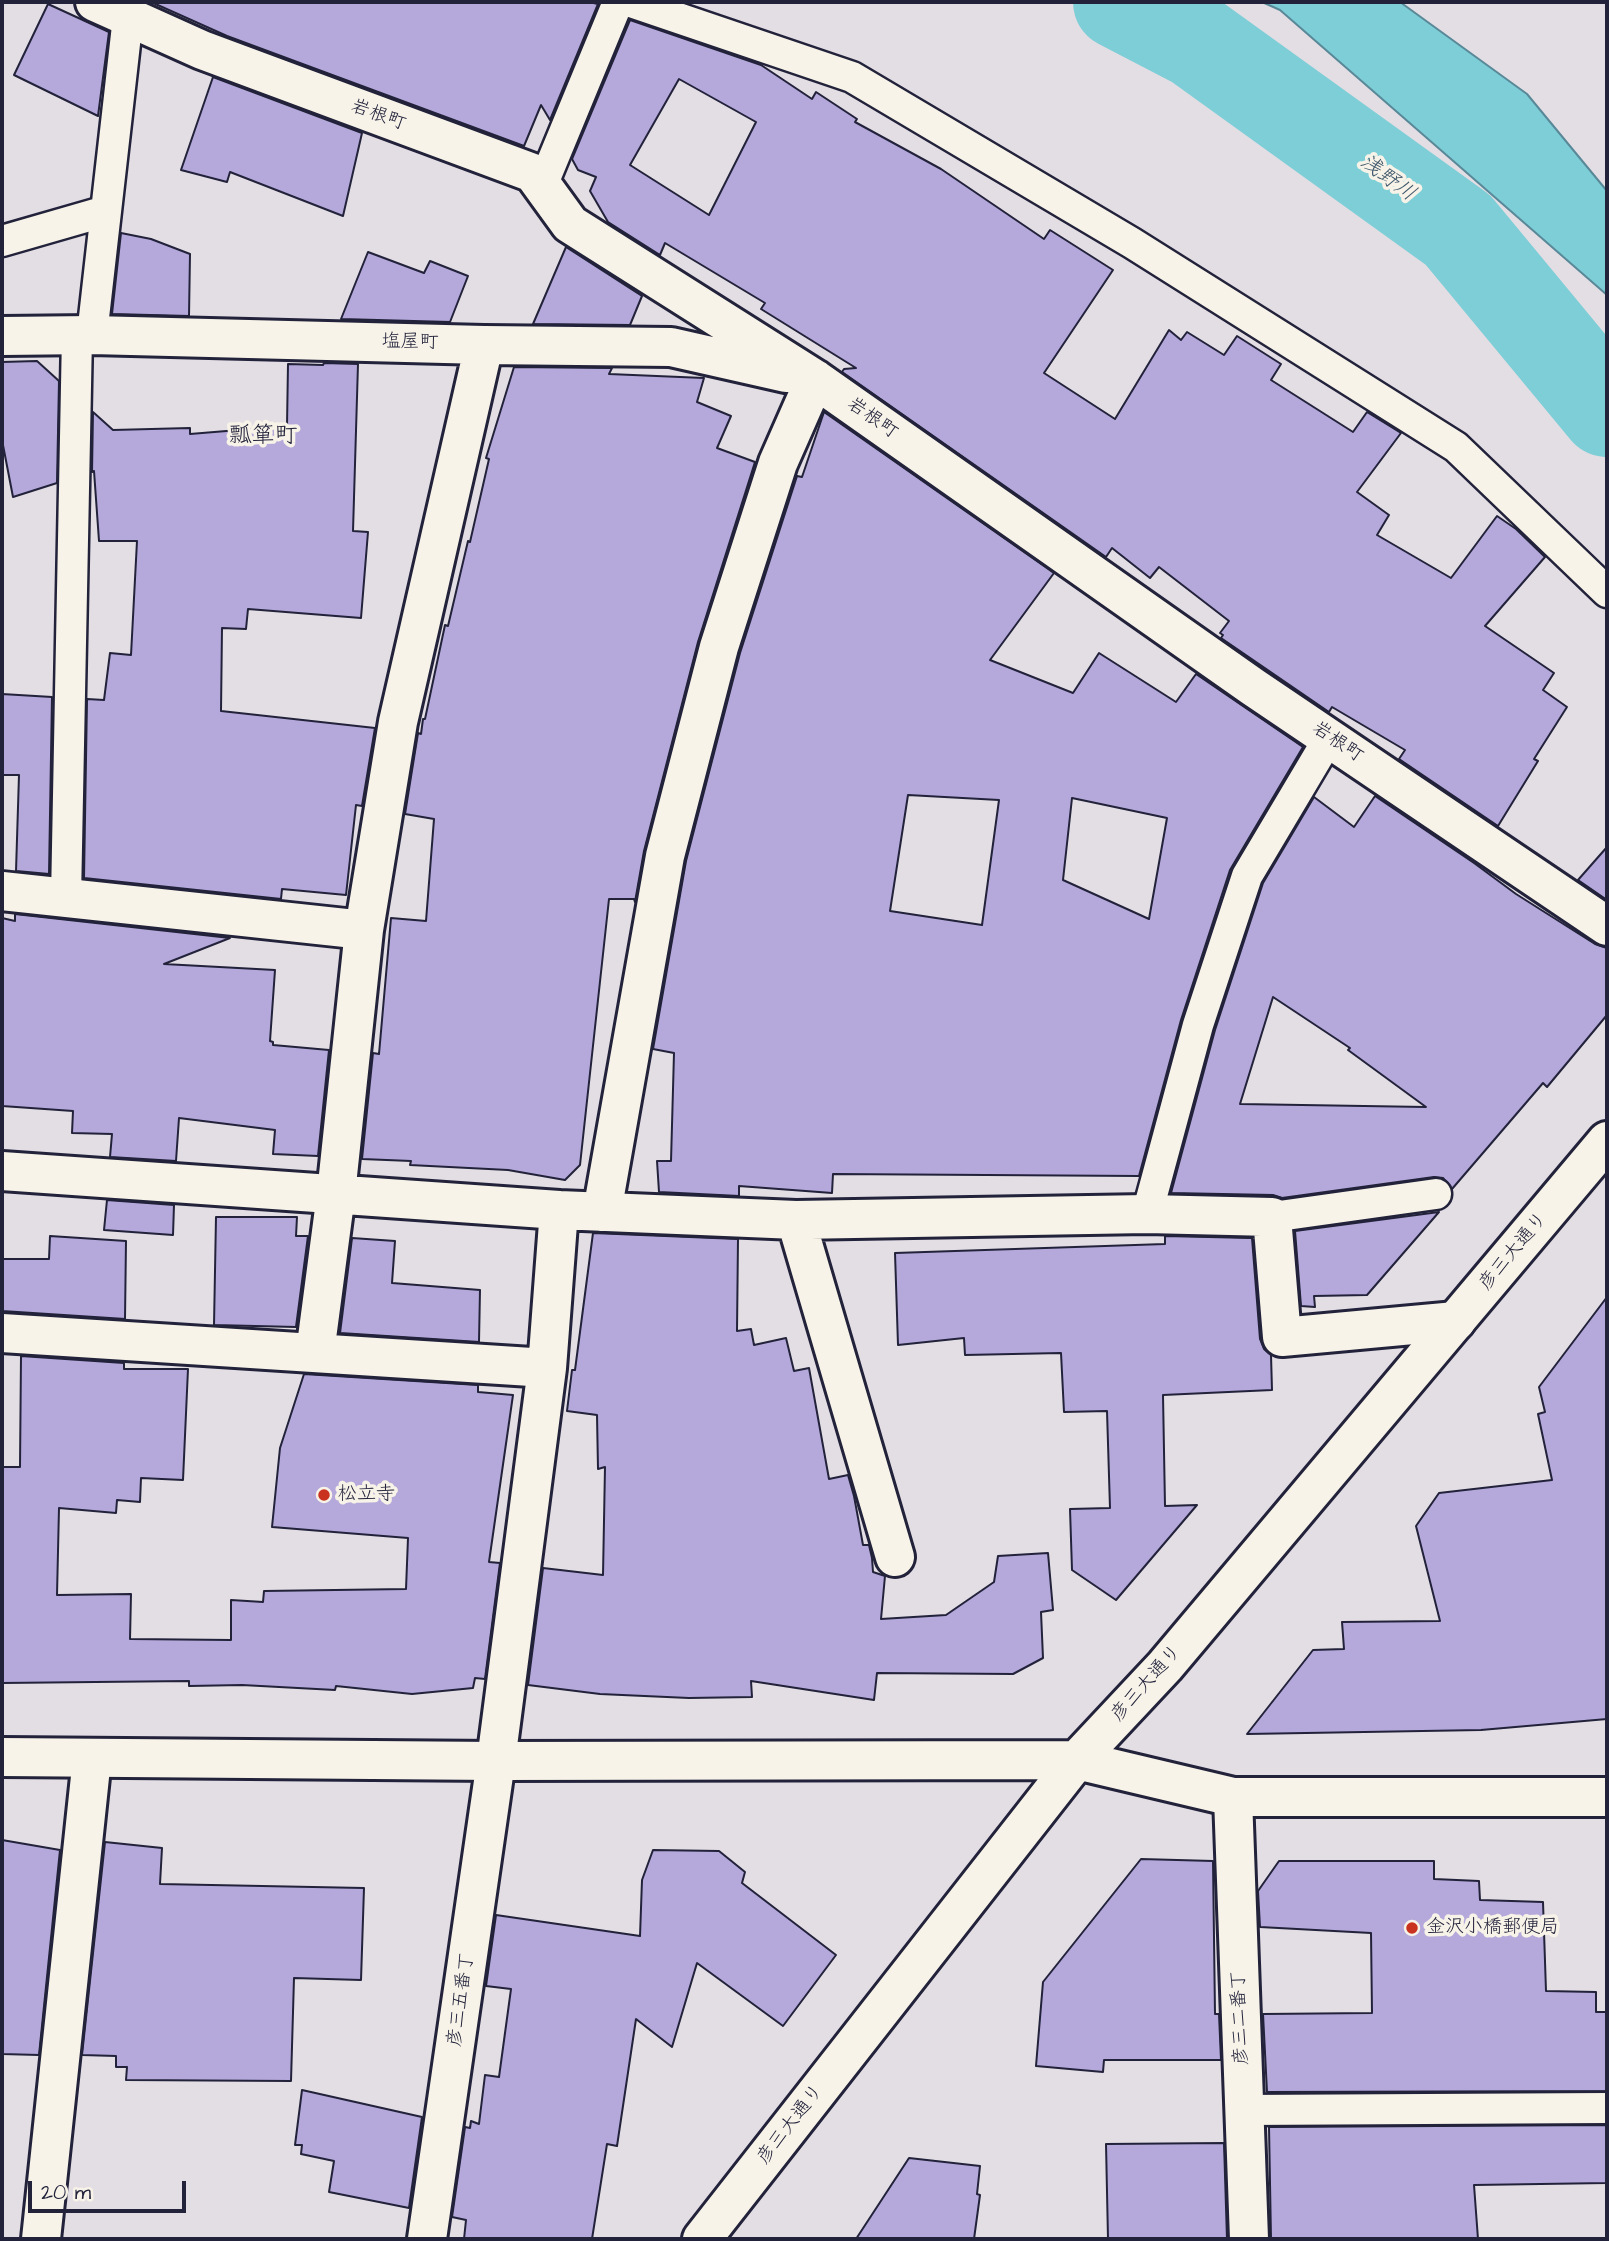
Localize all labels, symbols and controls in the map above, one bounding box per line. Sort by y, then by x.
street label: 岩根町 [347,96,409,136]
water label: 浅野川 [1354,150,1420,208]
street label: 塩屋町 [381,331,439,355]
street label: 岩根町 [842,393,902,445]
district label: 瓢箪町 [229,423,297,451]
street label: 岩根町 [1307,718,1367,768]
street label: 彦三大通り [1475,1208,1553,1296]
place label: 松立寺 [338,1484,395,1506]
marker: 松立寺 [316,1487,332,1503]
street label: 彦三大通り [1107,1641,1187,1727]
place label: 金沢小橋郵便局 [1426,1917,1559,1939]
marker: 金沢小橋郵便局 [1404,1920,1420,1936]
street label: 彦三五番丁 [444,1951,480,2049]
street label: 彦三二番丁 [1228,1970,1254,2066]
street label: 彦三大通り [753,2081,829,2169]
scale bar [32,2168,189,2212]
text: 20 m [41,2178,91,2207]

